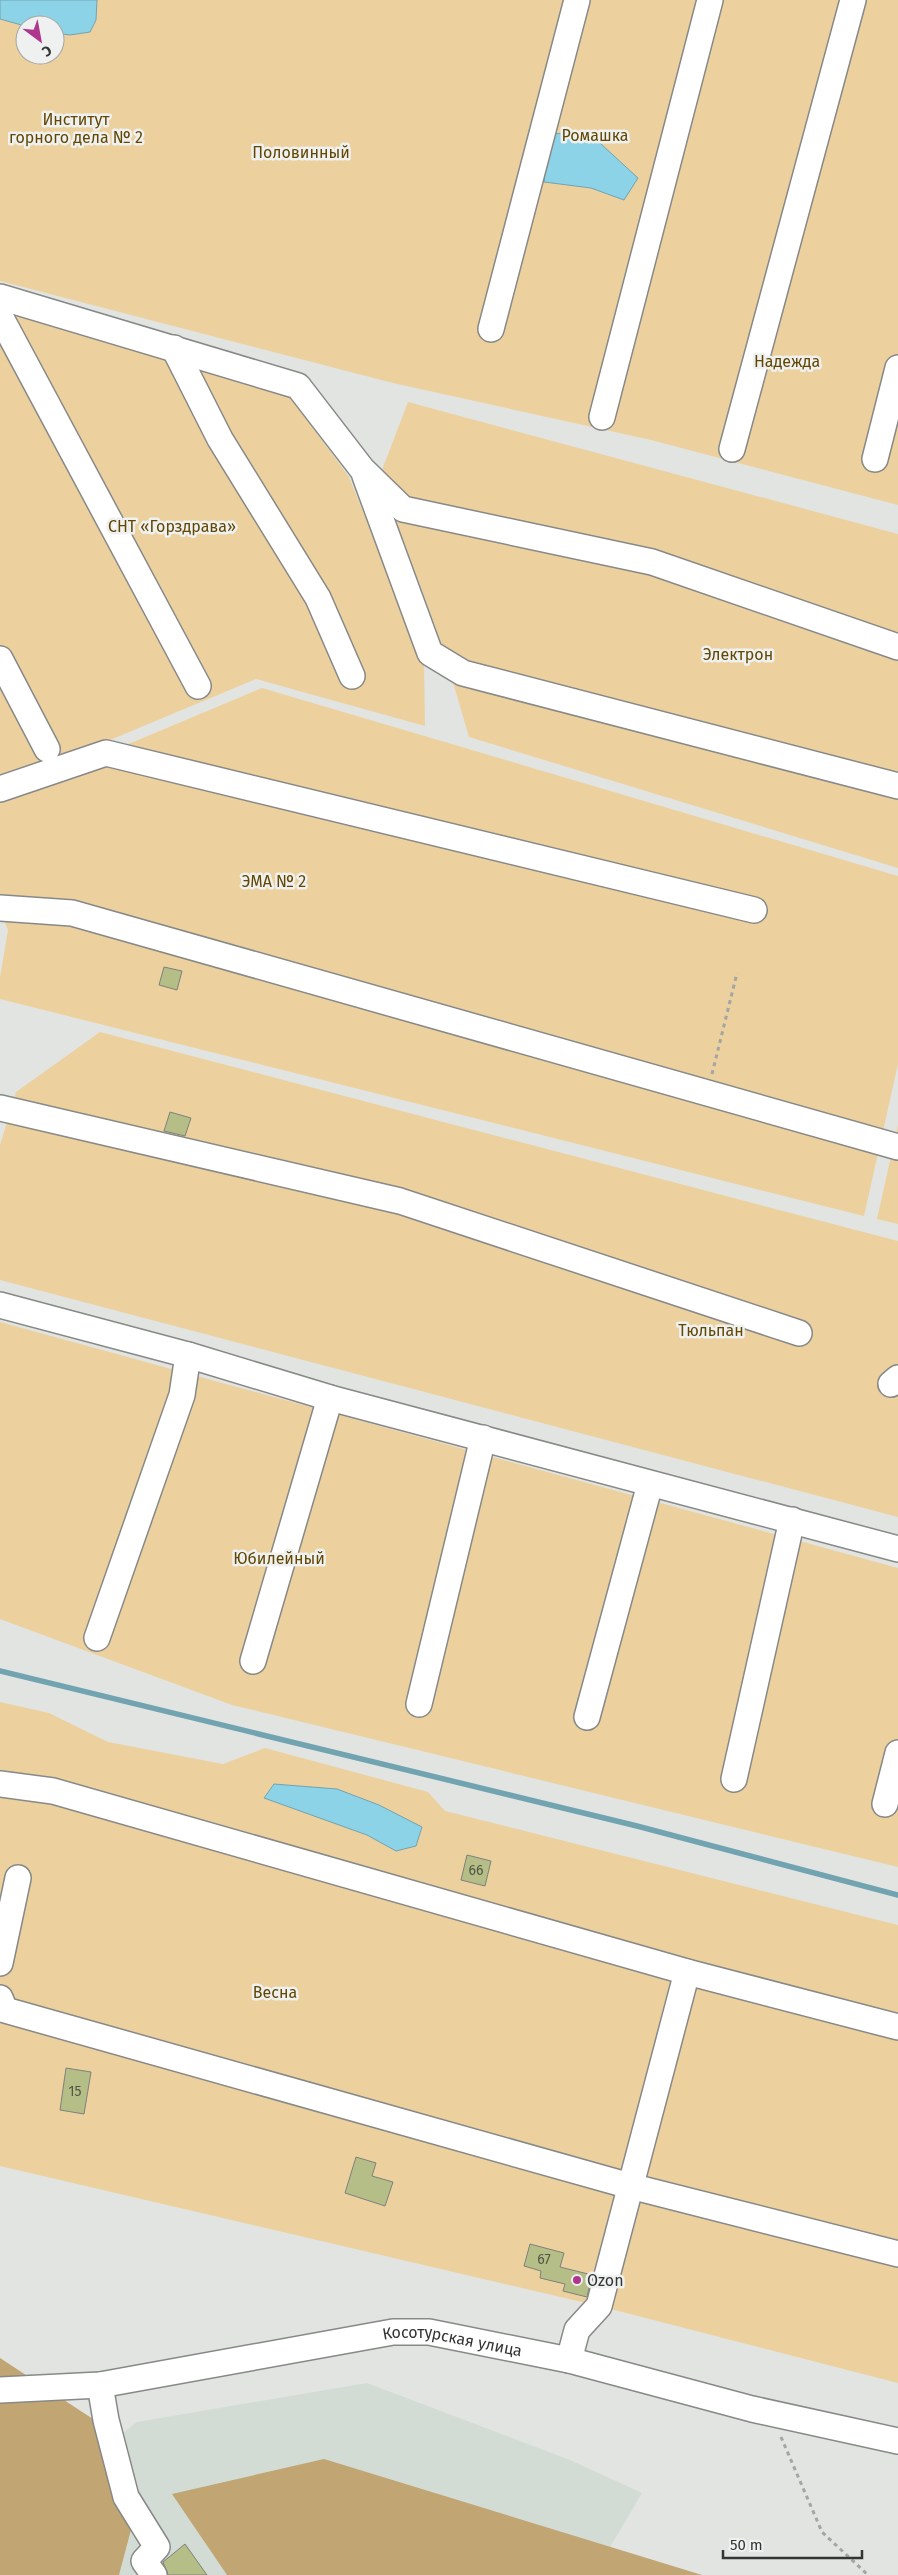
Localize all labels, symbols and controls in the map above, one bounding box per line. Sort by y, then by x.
north arrow [15,15,65,65]
text: С [39,41,55,60]
park label: Институт горного дела № 2 [9,110,143,147]
park label: Ромашка [561,126,629,145]
park label: Половинный [252,143,350,162]
park label: Надежда [754,352,820,371]
park label: СНТ «Горздрава» [108,517,236,536]
park label: Электрон [703,645,773,664]
park label: ЭМА № 2 [242,872,306,891]
park label: Тюльпан [678,1321,744,1340]
park label: Юбилейный [233,1549,325,1568]
house number: 66 [469,1862,483,1879]
park label: Весна [253,1983,297,2002]
house number: 15 [68,2083,82,2100]
house number: 67 [537,2251,551,2268]
place label: Ozon [587,2271,624,2290]
marker: Ozon [571,2274,583,2286]
street label: Косотурская улица [381,2323,524,2360]
scale bar [723,2528,862,2560]
text: 50 m [730,2536,763,2554]

